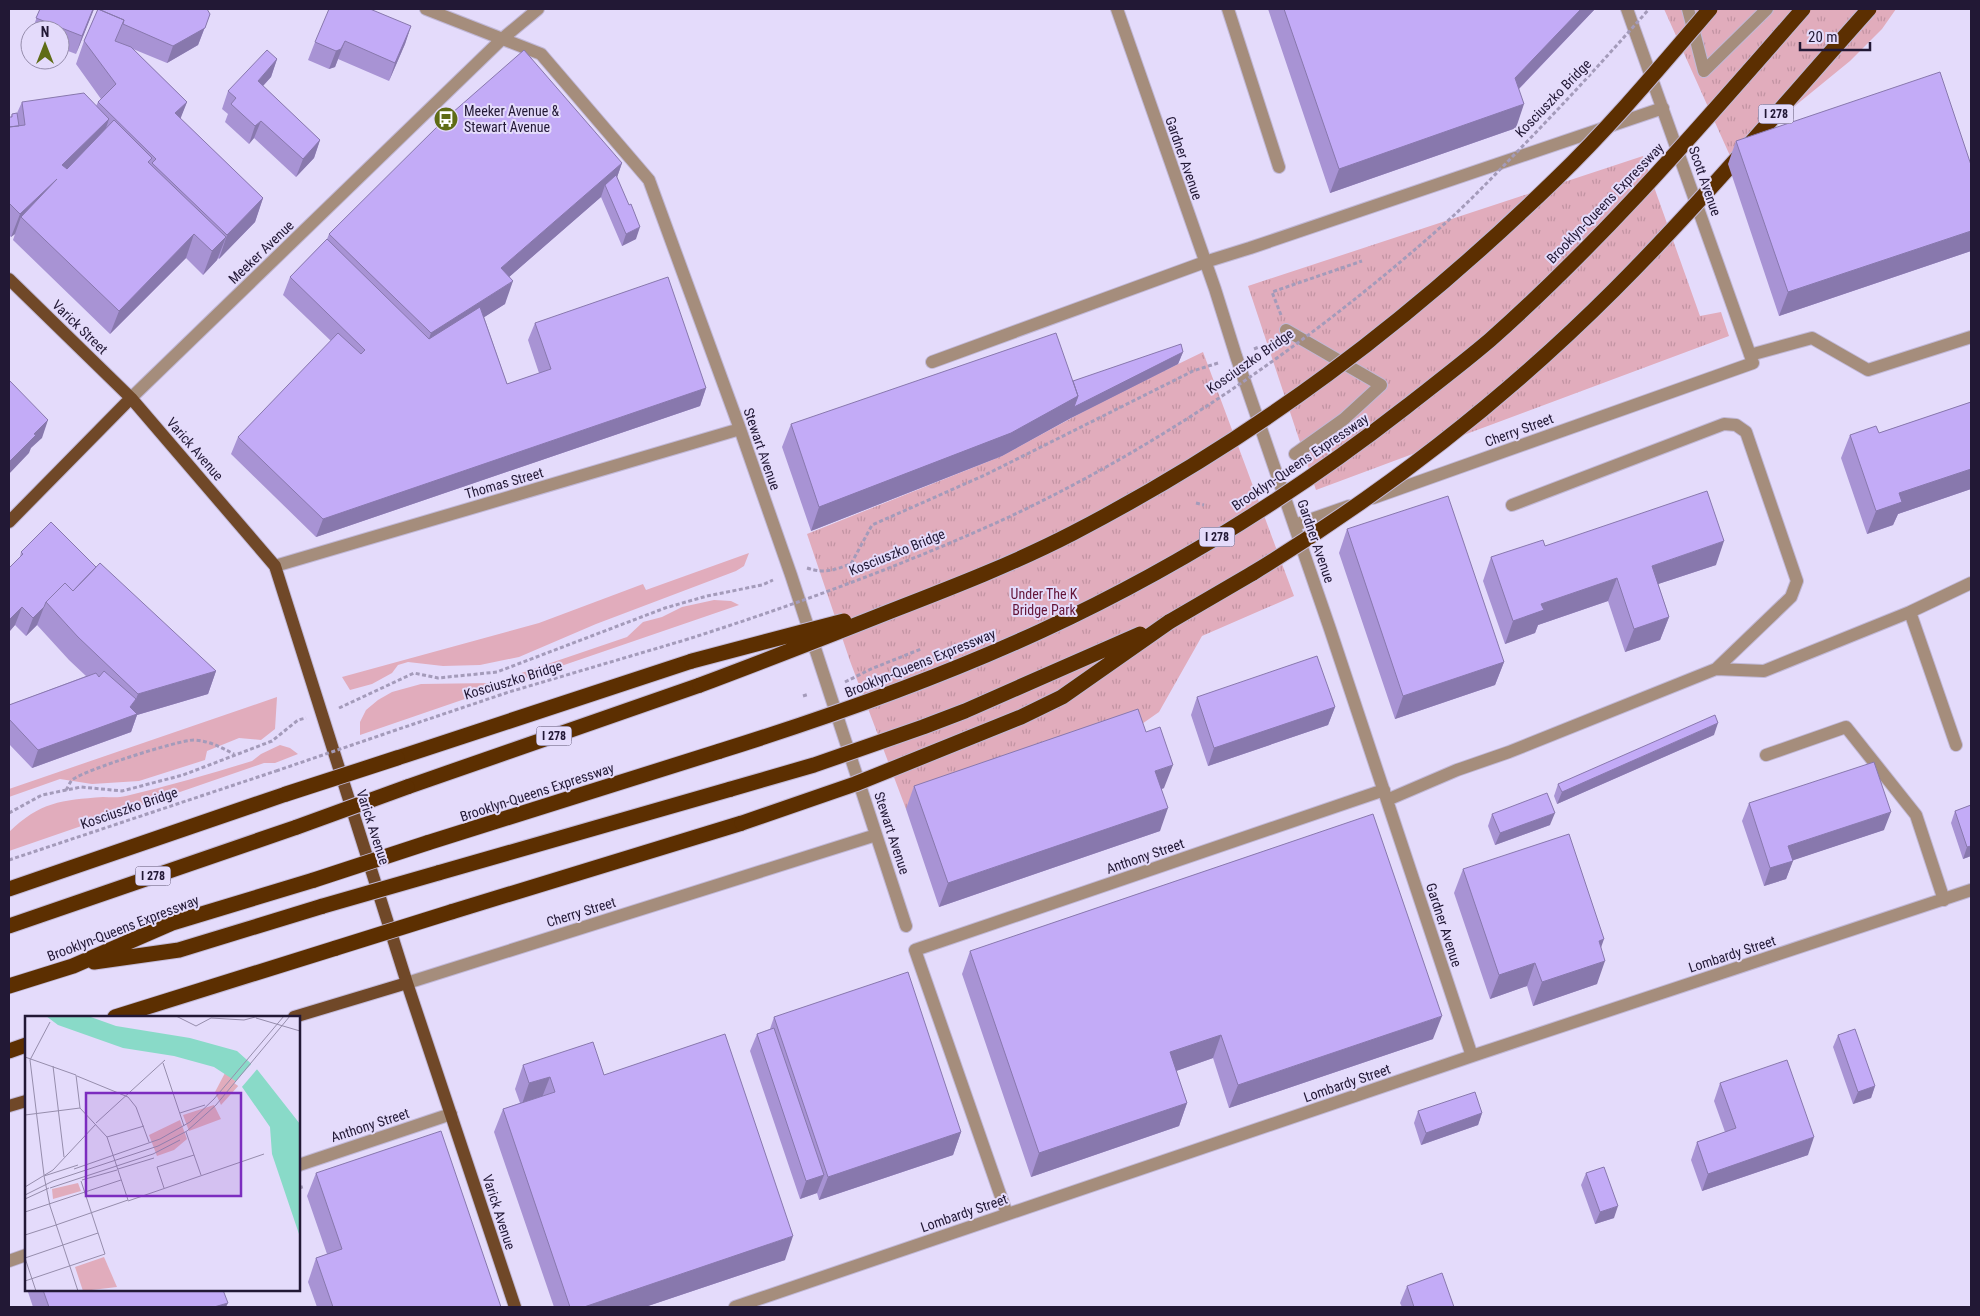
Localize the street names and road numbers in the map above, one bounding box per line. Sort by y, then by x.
street label: Kosciuszko Bridge [1512,55,1594,140]
road number: I 278 [1758,105,1794,124]
street label: Gardner Avenue [1162,114,1206,202]
street label: Brooklyn-Queens Expressway [1543,139,1667,267]
street label: Scott Avenue [1686,144,1725,218]
street label: Meeker Avenue [225,217,297,287]
street label: Varick Street [49,297,111,357]
street label: Kosciuszko Bridge [1204,325,1297,397]
street label: Stewart Avenue [740,406,784,493]
street label: Brooklyn-Queens Expressway [1229,410,1371,514]
street label: Cherry Street [1483,410,1555,450]
street label: Varick Avenue [163,414,227,484]
street label: Thomas Street [463,464,545,502]
street label: Gardner Avenue [1294,497,1338,585]
street label: Kosciuszko Bridge [847,525,948,579]
road number: I 278 [1200,528,1234,546]
street label: Brooklyn-Queens Expressway [842,625,998,701]
street label: Kosciuszko Bridge [462,657,564,703]
road number: I 278 [536,726,572,746]
street label: Brooklyn-Queens Expressway [458,759,616,825]
street label: Kosciuszko Bridge [78,784,180,832]
street label: Varick Avenue [353,787,393,867]
street label: Stewart Avenue [871,790,913,877]
street label: Anthony Street [1104,835,1186,877]
road number: I 278 [136,866,170,886]
street label: Gardner Avenue [1423,881,1465,969]
street label: Brooklyn-Queens Expressway [45,892,201,964]
street label: Cherry Street [544,894,618,930]
street label: Lombardy Street [1686,932,1778,976]
street label: Lombardy Street [1301,1061,1393,1105]
street label: Anthony Street [329,1105,411,1145]
street label: Varick Avenue [479,1172,519,1252]
street label: Lombardy Street [918,1191,1010,1235]

